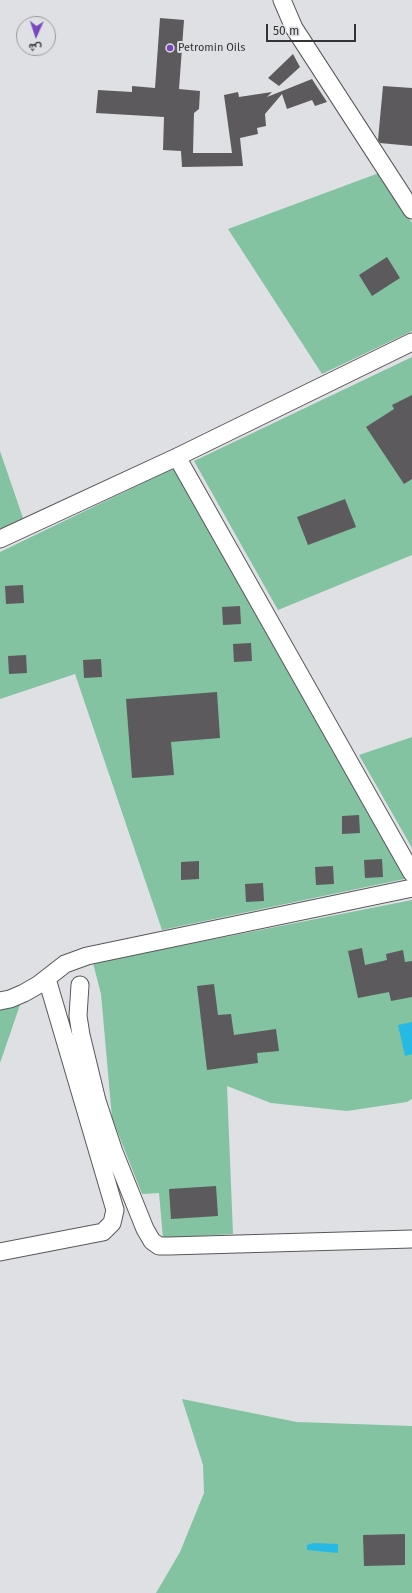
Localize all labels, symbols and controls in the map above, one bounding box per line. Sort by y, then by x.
north arrow [16,16,56,56]
scale bar [268,16,358,42]
text: 50 m [273,24,299,38]
text: ش [28,41,42,54]
place label: Petromin Oils [178,41,245,55]
marker: Petromin Oils [165,43,175,53]

